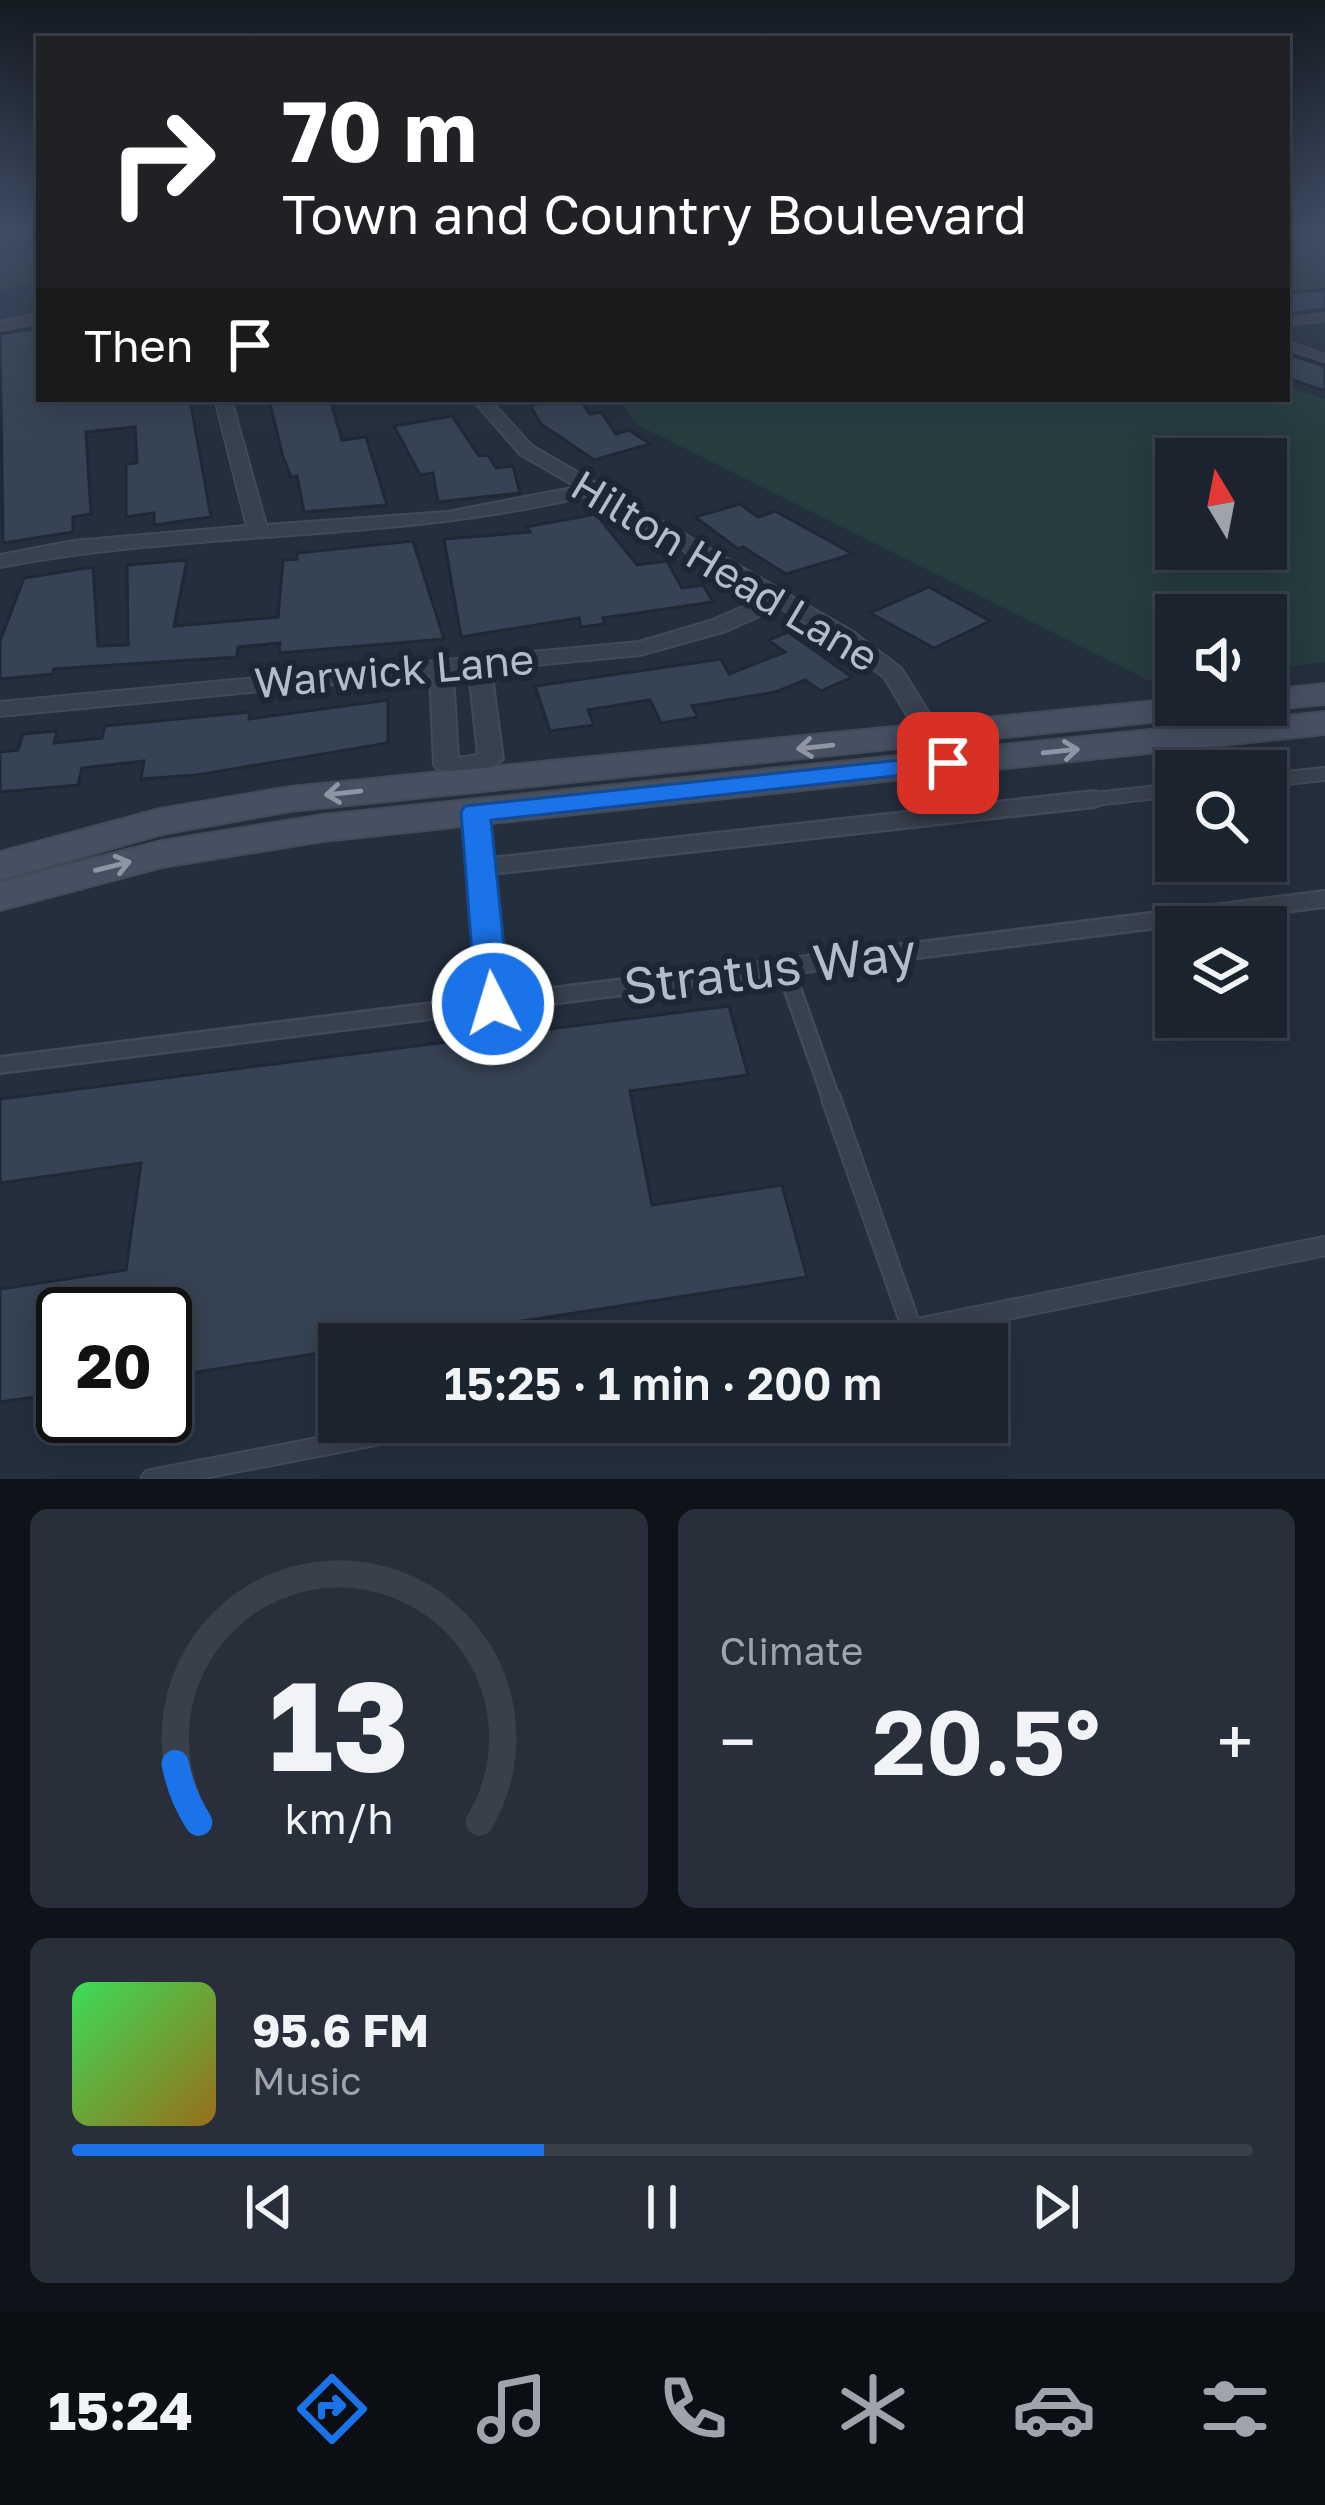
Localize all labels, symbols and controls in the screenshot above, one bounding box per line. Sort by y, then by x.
text: 70 m [282,80,477,180]
icon: right [84,84,240,240]
text: Town and Country Boulevard [282,181,1027,246]
icon: arrive [217,312,283,378]
text: Then [84,318,193,372]
north arrow [1155,438,1287,570]
map controls [1155,438,1287,1038]
street label: Hilton Head Lane [563,459,888,681]
button: sound [1155,594,1287,726]
street label: Warwick Lane [252,633,536,707]
pin [897,712,999,814]
icon: arrive [915,730,981,796]
one-way arrow [796,736,835,759]
one-way arrow [1041,739,1080,762]
button: search [1155,750,1287,882]
one-way arrow [325,782,364,805]
one-way arrow [93,854,131,876]
button: layers [1155,906,1287,1038]
street label: Stratus Way [620,919,919,1016]
position arrow [430,941,556,1067]
speed limit sign: 20 [36,1287,192,1443]
text: 15:25 · 1 min · 200 m [444,1356,882,1410]
text: Climate [720,1627,863,1674]
text: 13 [269,1649,409,1798]
text: 20.5° [872,1687,1100,1795]
text: − [720,1701,756,1781]
text: + [1217,1701,1253,1781]
text: km/h [284,1791,393,1842]
text: 95.6 FM [252,2003,429,2057]
text: Music [252,2057,362,2104]
icon: previous [236,2174,302,2240]
icon: pause [629,2174,695,2240]
icon: next [1023,2174,1089,2240]
icon: directions [290,2367,374,2451]
icon: music [470,2367,554,2451]
icon: phone [651,2367,735,2451]
icon: climate [831,2367,915,2451]
icon: car [1012,2367,1096,2451]
icon: filters [1193,2367,1277,2451]
text: 15:24 [48,2377,193,2442]

